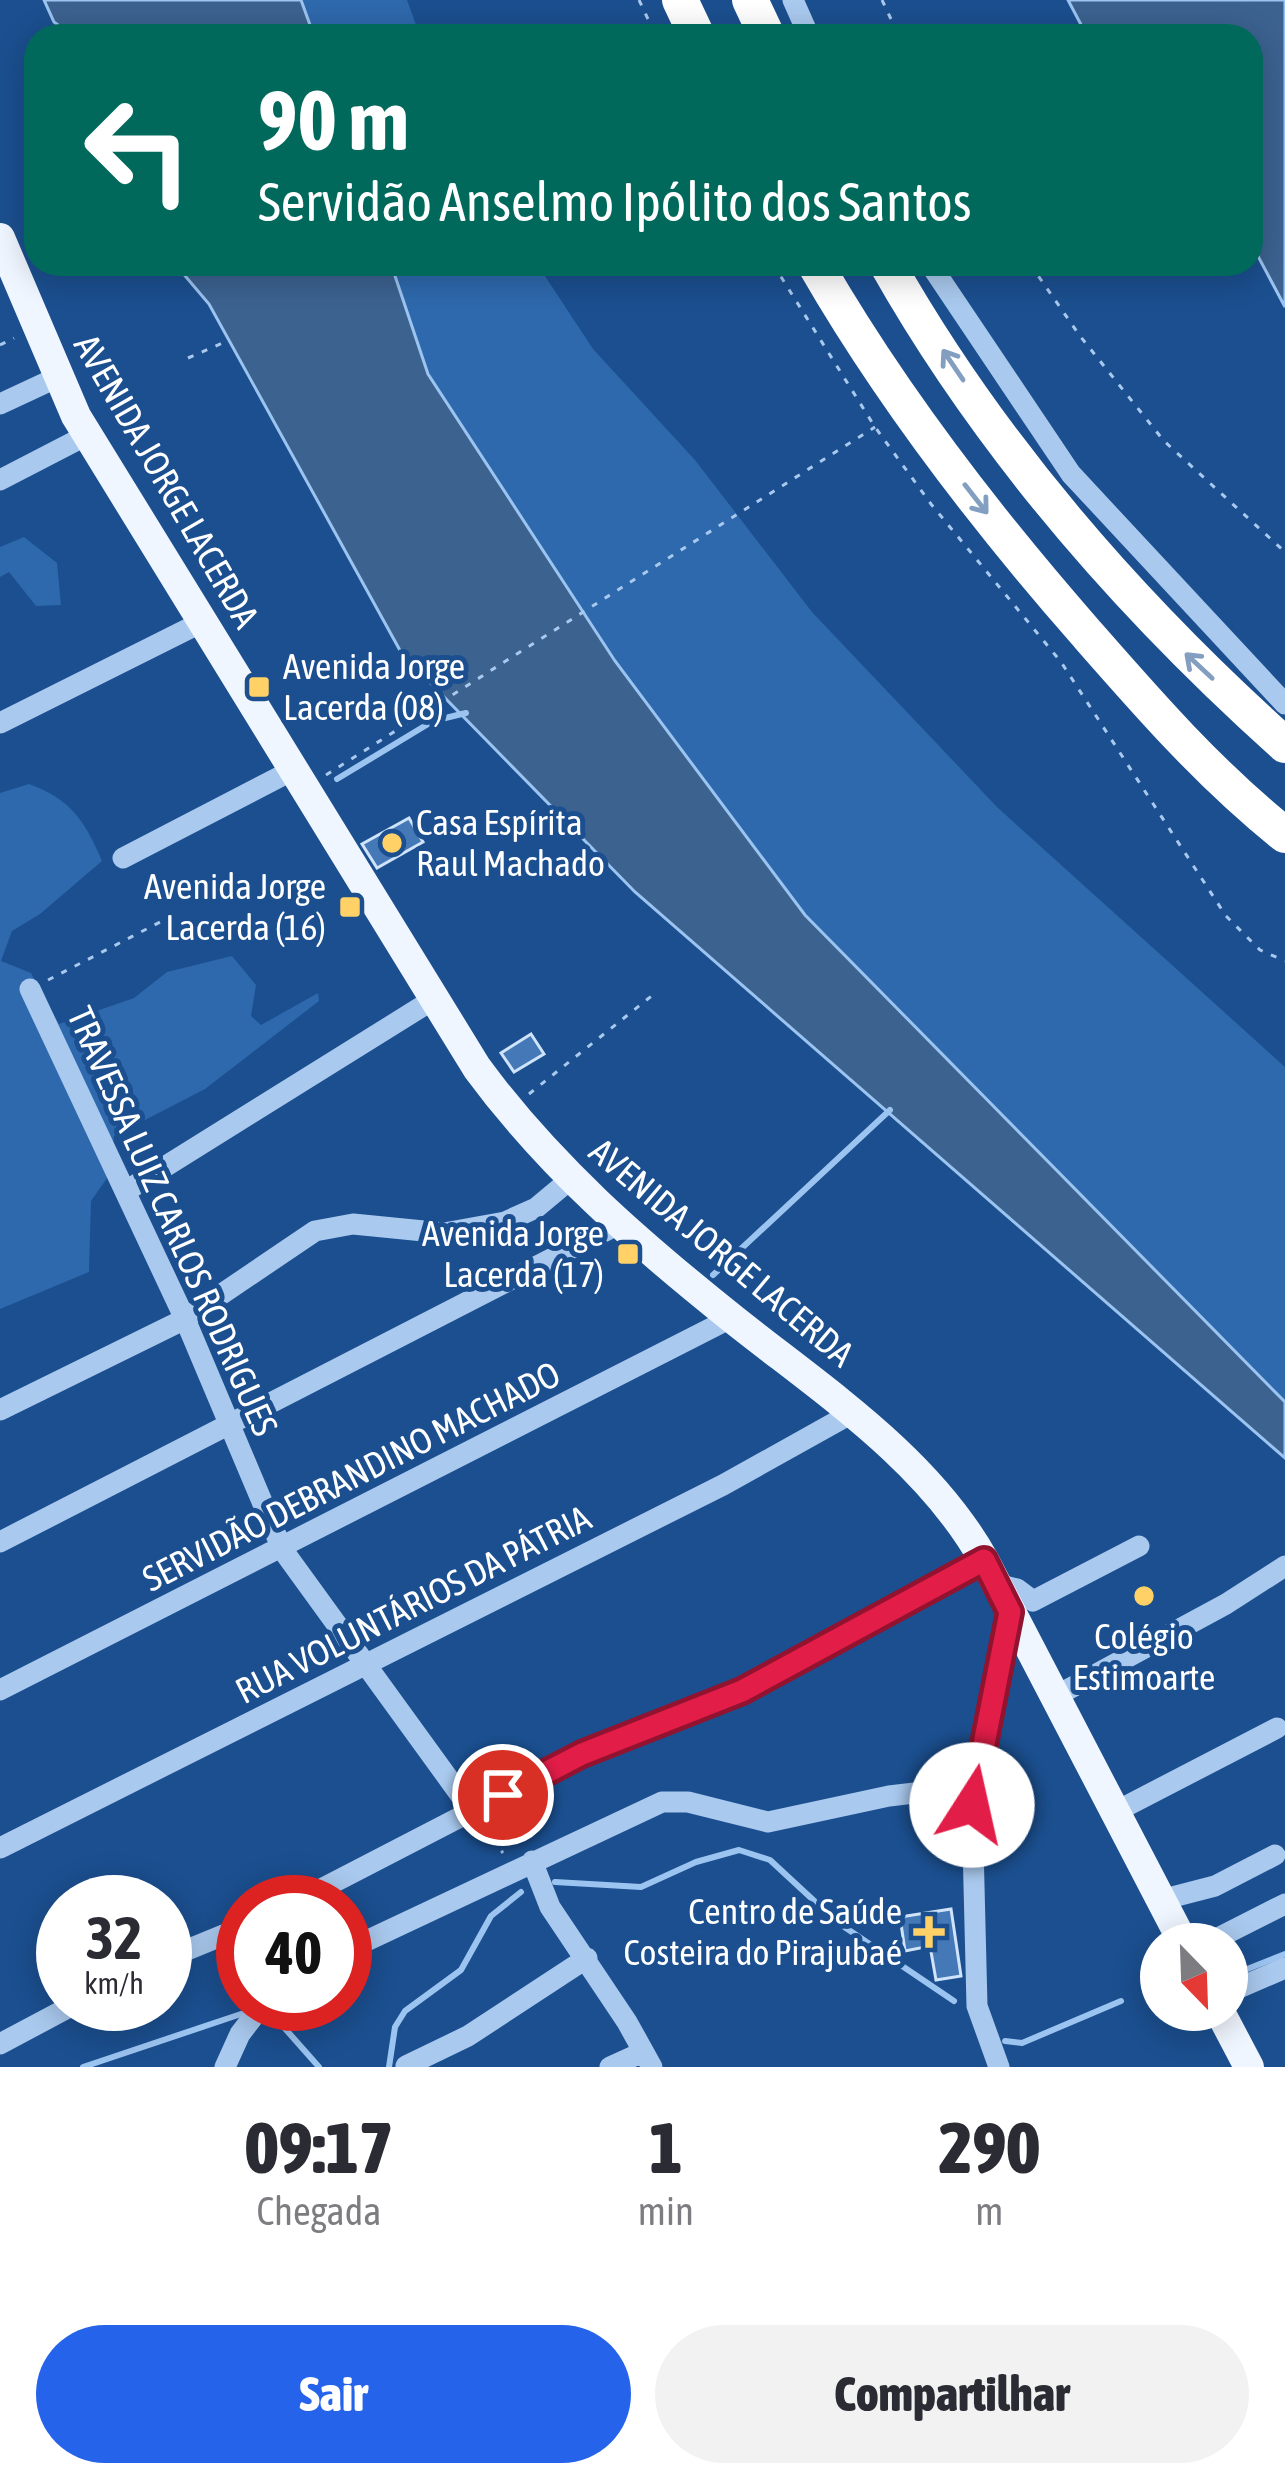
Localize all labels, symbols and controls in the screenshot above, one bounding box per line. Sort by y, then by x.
icon: left [60,72,216,228]
text: 90 m [258,72,409,168]
text: Servidão Anselmo Ipólito dos Santos [258,171,972,232]
street label: AVENIDA JORGE LACERDA [66,327,268,635]
one-way arrow [940,348,965,382]
one-way arrow [962,482,989,514]
place label: Avenida Jorge Lacerda (08) [283,645,465,728]
one-way arrow [1185,652,1214,680]
marker: Avenida Jorge Lacerda (08) [246,674,272,700]
place label: Casa Espírita Raul Machado [416,801,605,884]
marker: Casa Espírita Raul Machado [379,830,405,856]
place label: Avenida Jorge Lacerda (16) [144,865,326,948]
marker: Avenida Jorge Lacerda (16) [337,894,363,920]
street label: TRAVESSA LUIZ CARLOS RODRIGUES [59,1000,287,1442]
street label: AVENIDA JORGE LACERDA [582,1129,863,1375]
place label: Avenida Jorge Lacerda (17) [422,1212,604,1295]
marker: Avenida Jorge Lacerda (17) [615,1241,641,1267]
street label: SERVIDÃO DEBRANDINO MACHADO [135,1352,567,1600]
street label: RUA VOLUNTÁRIOS DA PÁTRIA [229,1496,598,1712]
marker: Colégio Estimoarte [1131,1583,1157,1609]
place label: Colégio Estimoarte [1073,1615,1215,1698]
position arrow [909,1742,1035,1868]
pin [452,1744,554,1846]
icon: arrive [470,1762,536,1828]
speed limit sign: 40 [216,1875,372,2031]
place label: Centro de Saúde Costeira do Pirajubaé [623,1890,902,1973]
text: 32 [86,1903,142,1972]
marker: Centro de Saúde Costeira do Pirajubaé [913,1916,945,1948]
north arrow [1140,1923,1248,2031]
map controls [1140,1923,1248,2031]
text: km/h [84,1966,144,2000]
text: 09:17 [245,2106,393,2188]
text: 1 [649,2106,683,2188]
text: 290 [939,2106,1040,2188]
text: Chegada [256,2189,381,2233]
text: min [638,2189,694,2233]
text: m [975,2189,1003,2233]
button: Sair [36,2325,631,2463]
button: Compartilhar [655,2325,1249,2463]

